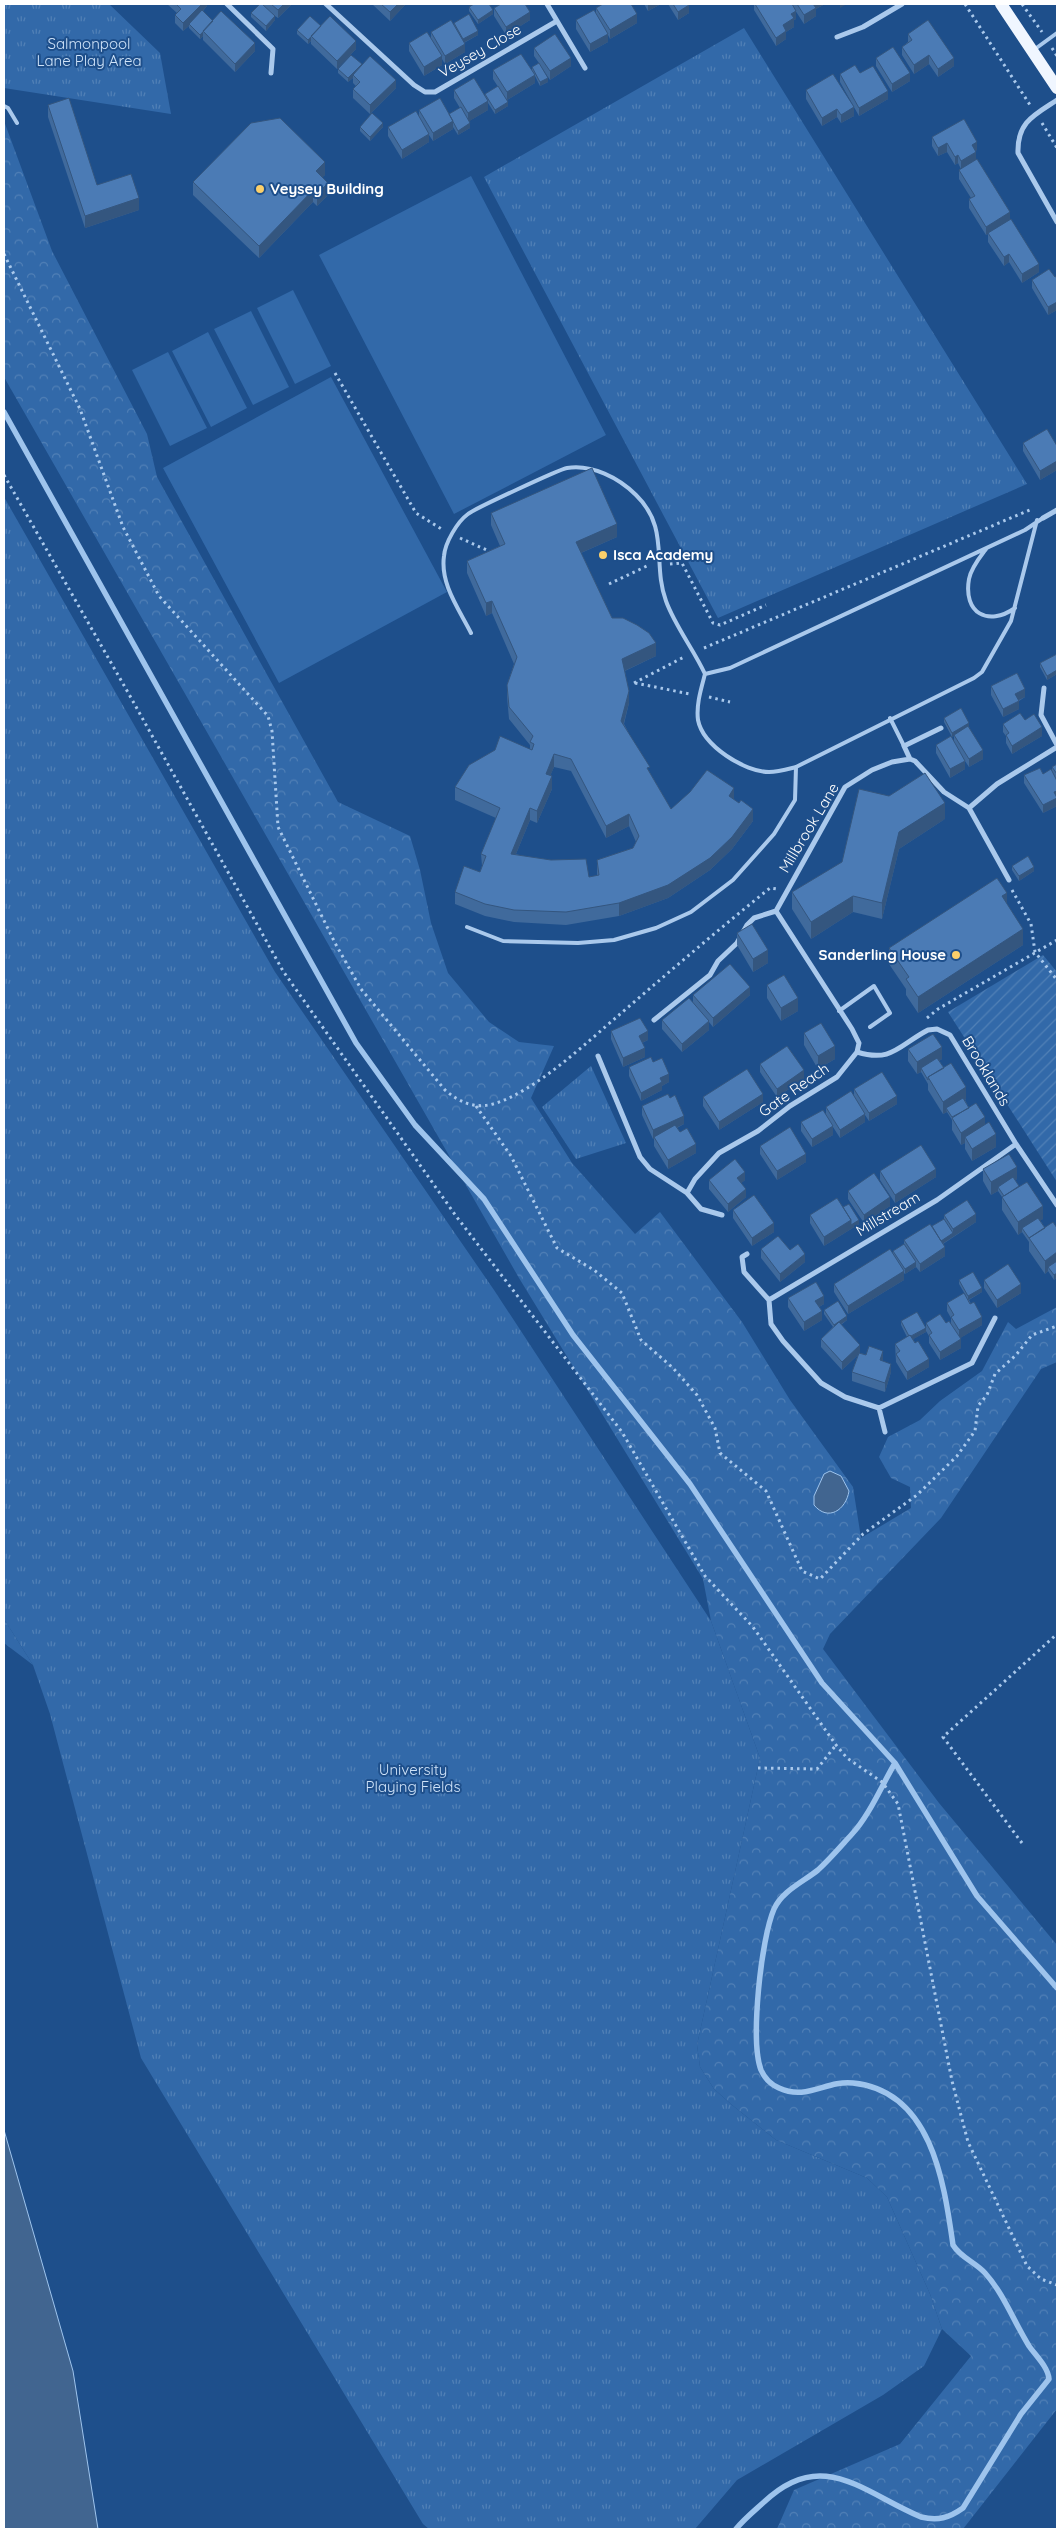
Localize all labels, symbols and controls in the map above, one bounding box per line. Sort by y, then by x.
street label: Veysey Close [435,19,524,82]
park label: Salmonpool Lane Play Area [36,34,142,70]
place label: Veysey Building [270,179,384,198]
marker: Veysey Building [254,183,266,195]
place label: Isca Academy [613,545,713,564]
marker: Isca Academy [597,549,609,561]
street label: Millbrook Lane [774,779,843,876]
place label: Sanderling House [819,945,946,964]
marker: Sanderling House [950,949,962,961]
street label: Brooklands [958,1032,1015,1109]
street label: Gate Reach [755,1059,832,1121]
street label: Millstream [852,1187,923,1240]
park label: University Playing Fields [366,1760,460,1796]

